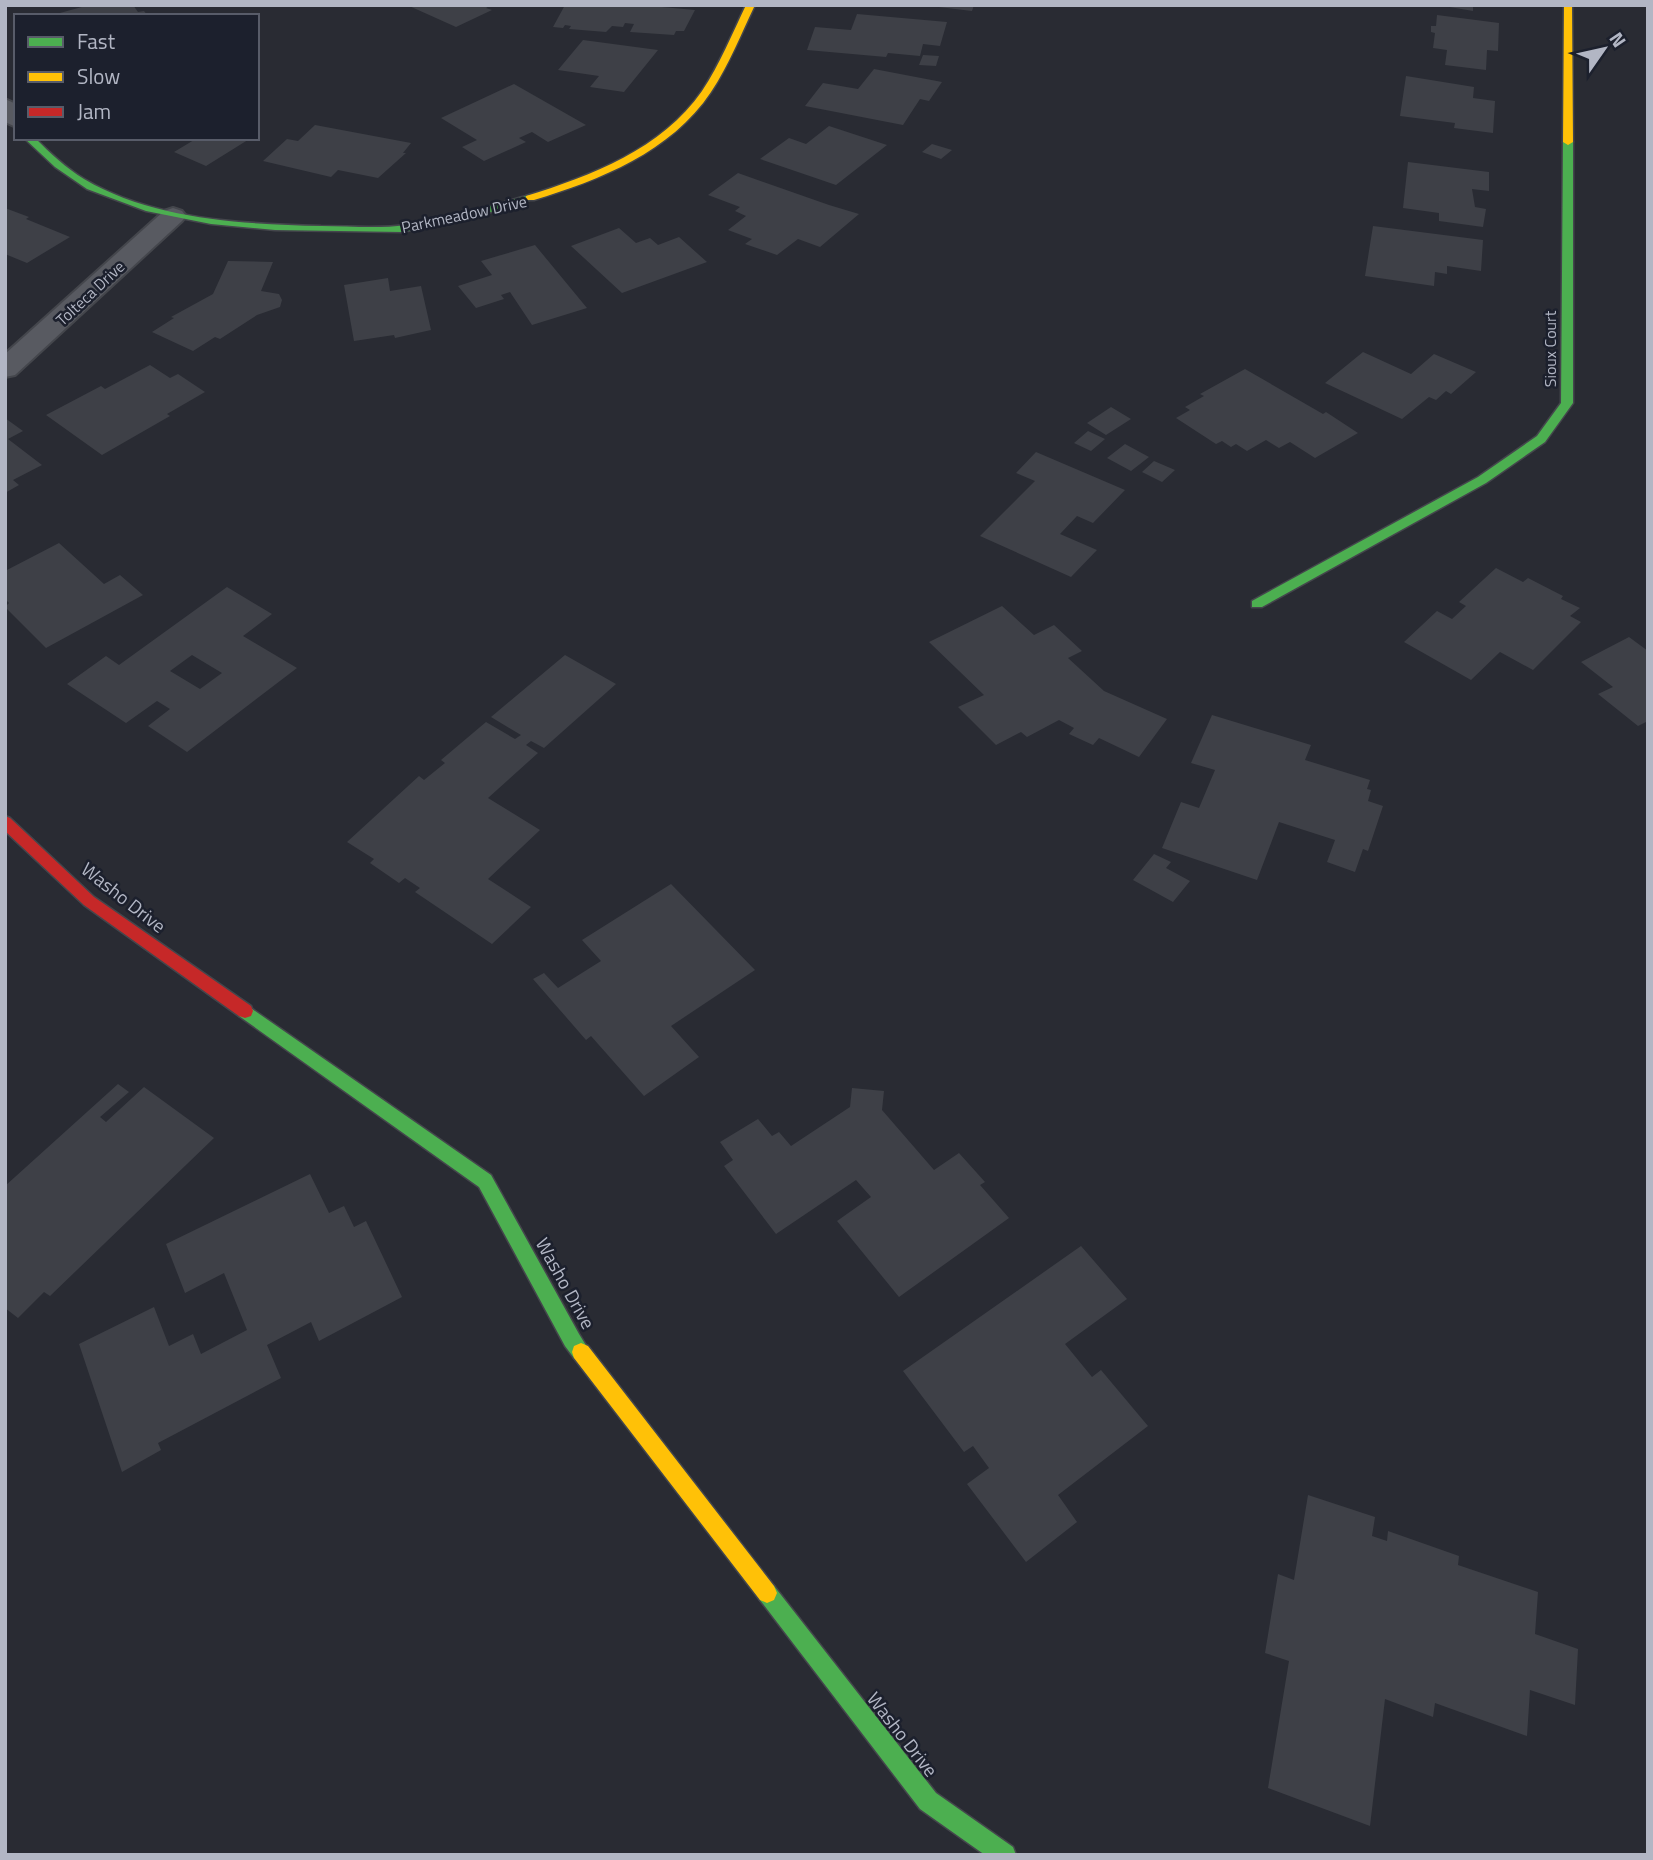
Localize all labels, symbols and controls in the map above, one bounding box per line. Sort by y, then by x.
legend [14,14,259,140]
north arrow [1569,14,1639,84]
text: Fast [77,25,116,57]
text: N [1603,26,1634,53]
text: Slow [77,60,120,92]
text: Jam [77,95,111,127]
street label: Parkmeadow Drive [399,189,529,239]
street label: Tolteca Drive [50,255,130,331]
street label: Sioux Court [1538,310,1562,387]
street label: Washo Drive [75,855,173,939]
street label: Washo Drive [529,1232,603,1334]
street label: Washo Drive [861,1685,945,1783]

